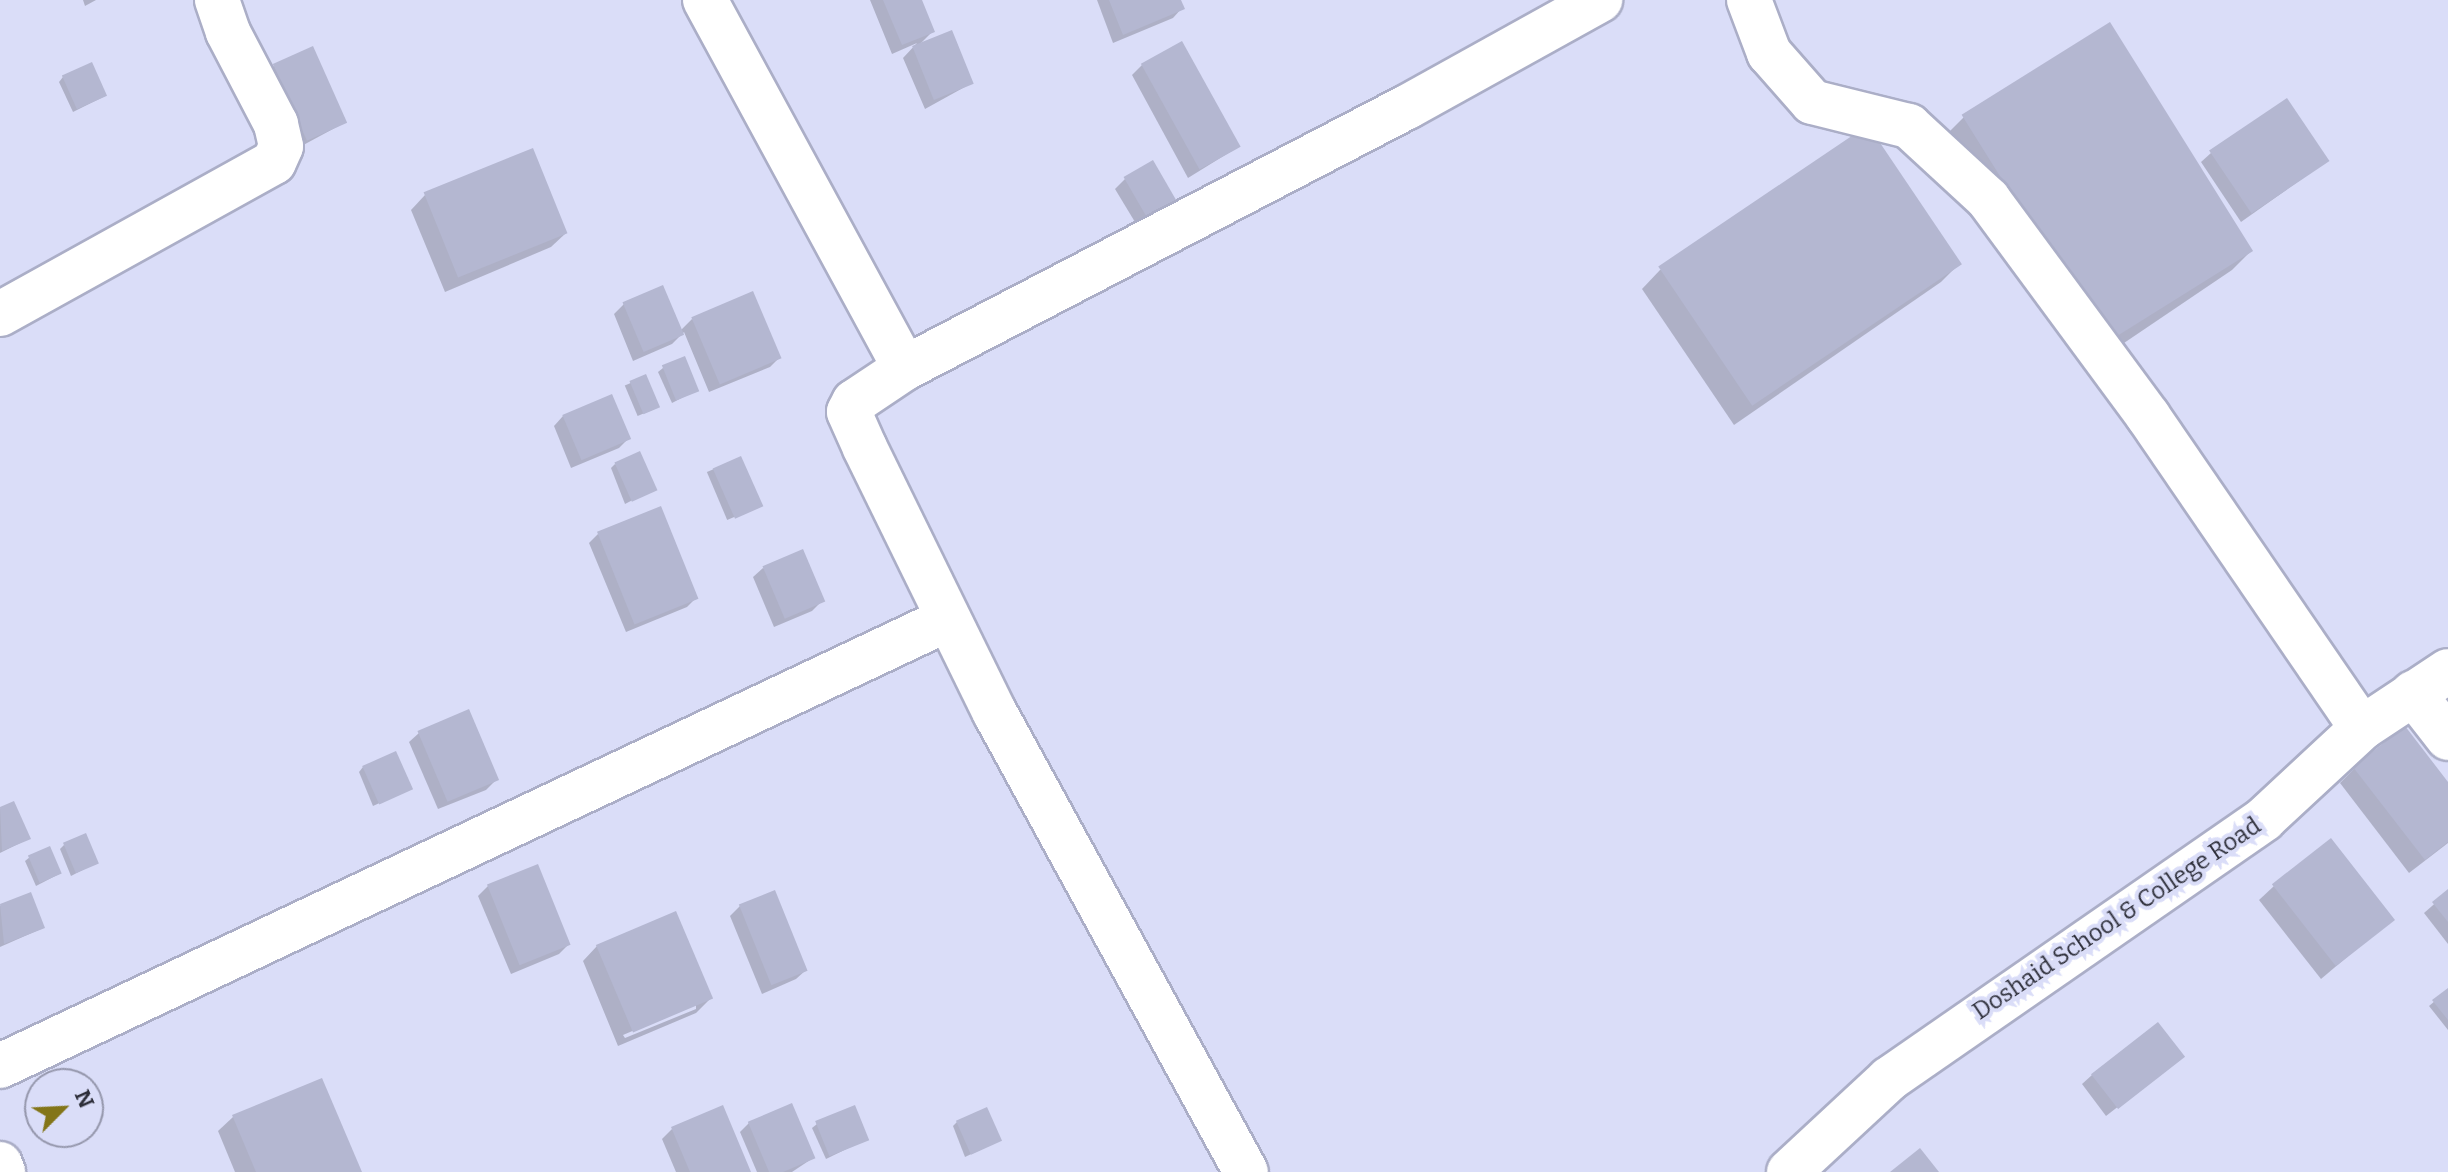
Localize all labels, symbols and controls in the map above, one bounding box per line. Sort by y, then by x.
street label: Doshaid School & College Road [1968,812,2266,1026]
north arrow [24,1068,104,1148]
text: N [69,1086,100,1112]

